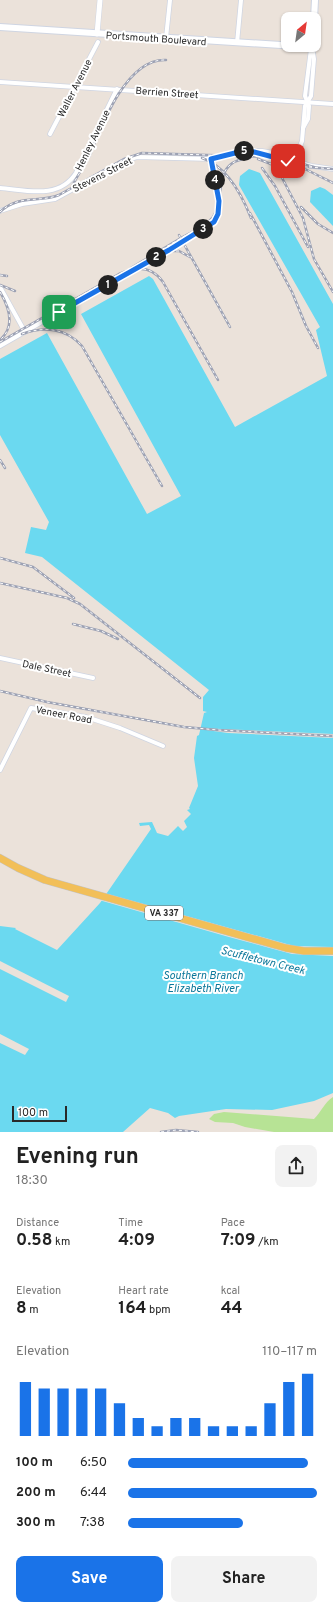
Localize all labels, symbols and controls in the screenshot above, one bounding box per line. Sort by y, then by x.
north arrow [281,12,321,52]
map controls [281,12,321,52]
street label: Portsmouth Boulevard [105,29,207,49]
street label: Waller Avenue [55,57,96,120]
street label: Berrien Street [135,85,199,102]
street label: Henley Avenue [73,108,114,173]
pin: 5 [234,141,254,161]
text: 5 [241,144,247,158]
pin [271,144,305,178]
icon: check [277,150,299,172]
street label: Stevens Street [71,155,135,196]
pin: 4 [205,170,225,190]
text: 4 [211,173,219,187]
pin: 3 [193,219,213,239]
text: 3 [200,222,206,236]
pin: 2 [146,247,166,267]
text: 2 [153,250,159,264]
pin: 1 [98,275,118,295]
text: 1 [106,278,110,292]
pin [42,295,76,329]
icon: arrive [48,301,70,323]
street label: Dale Street [21,658,73,681]
street label: Veneer Road [34,704,93,727]
road number: VA 337 [145,906,183,920]
water label: Scuffletown Creek [219,944,307,978]
water label: Southern Branch Elizabeth River [163,969,243,996]
scale bar [12,1104,67,1123]
text: 100 m [18,1106,48,1120]
text: Evening run [16,1144,139,1171]
button: share [275,1145,317,1187]
text: 18:30 [16,1173,48,1189]
text: Distance [16,1216,59,1230]
text: Time [118,1216,143,1230]
text: Pace [221,1216,245,1230]
text: 0.58 [16,1230,52,1252]
text: 4:09 [118,1230,155,1252]
text: 7:09 [221,1230,256,1252]
text: km [52,1235,70,1249]
text: /km [256,1235,279,1249]
text: Elevation [16,1284,61,1298]
text: Heart rate [118,1284,169,1298]
text: kcal [221,1284,240,1298]
text: 8 [16,1298,27,1320]
text: 164 [118,1298,147,1320]
text: 44 [221,1298,243,1320]
text: m [27,1303,39,1317]
text: bpm [147,1303,171,1317]
text: Elevation [16,1344,69,1360]
text: 110–117 m [262,1344,317,1360]
text: 100 m [16,1455,53,1471]
text: 6:50 [80,1455,107,1471]
text: 200 m [16,1485,56,1501]
text: 6:44 [80,1485,107,1501]
text: 300 m [16,1515,55,1531]
text: 7:38 [80,1515,105,1531]
button: Save [16,1556,163,1602]
button: Share [171,1556,317,1602]

